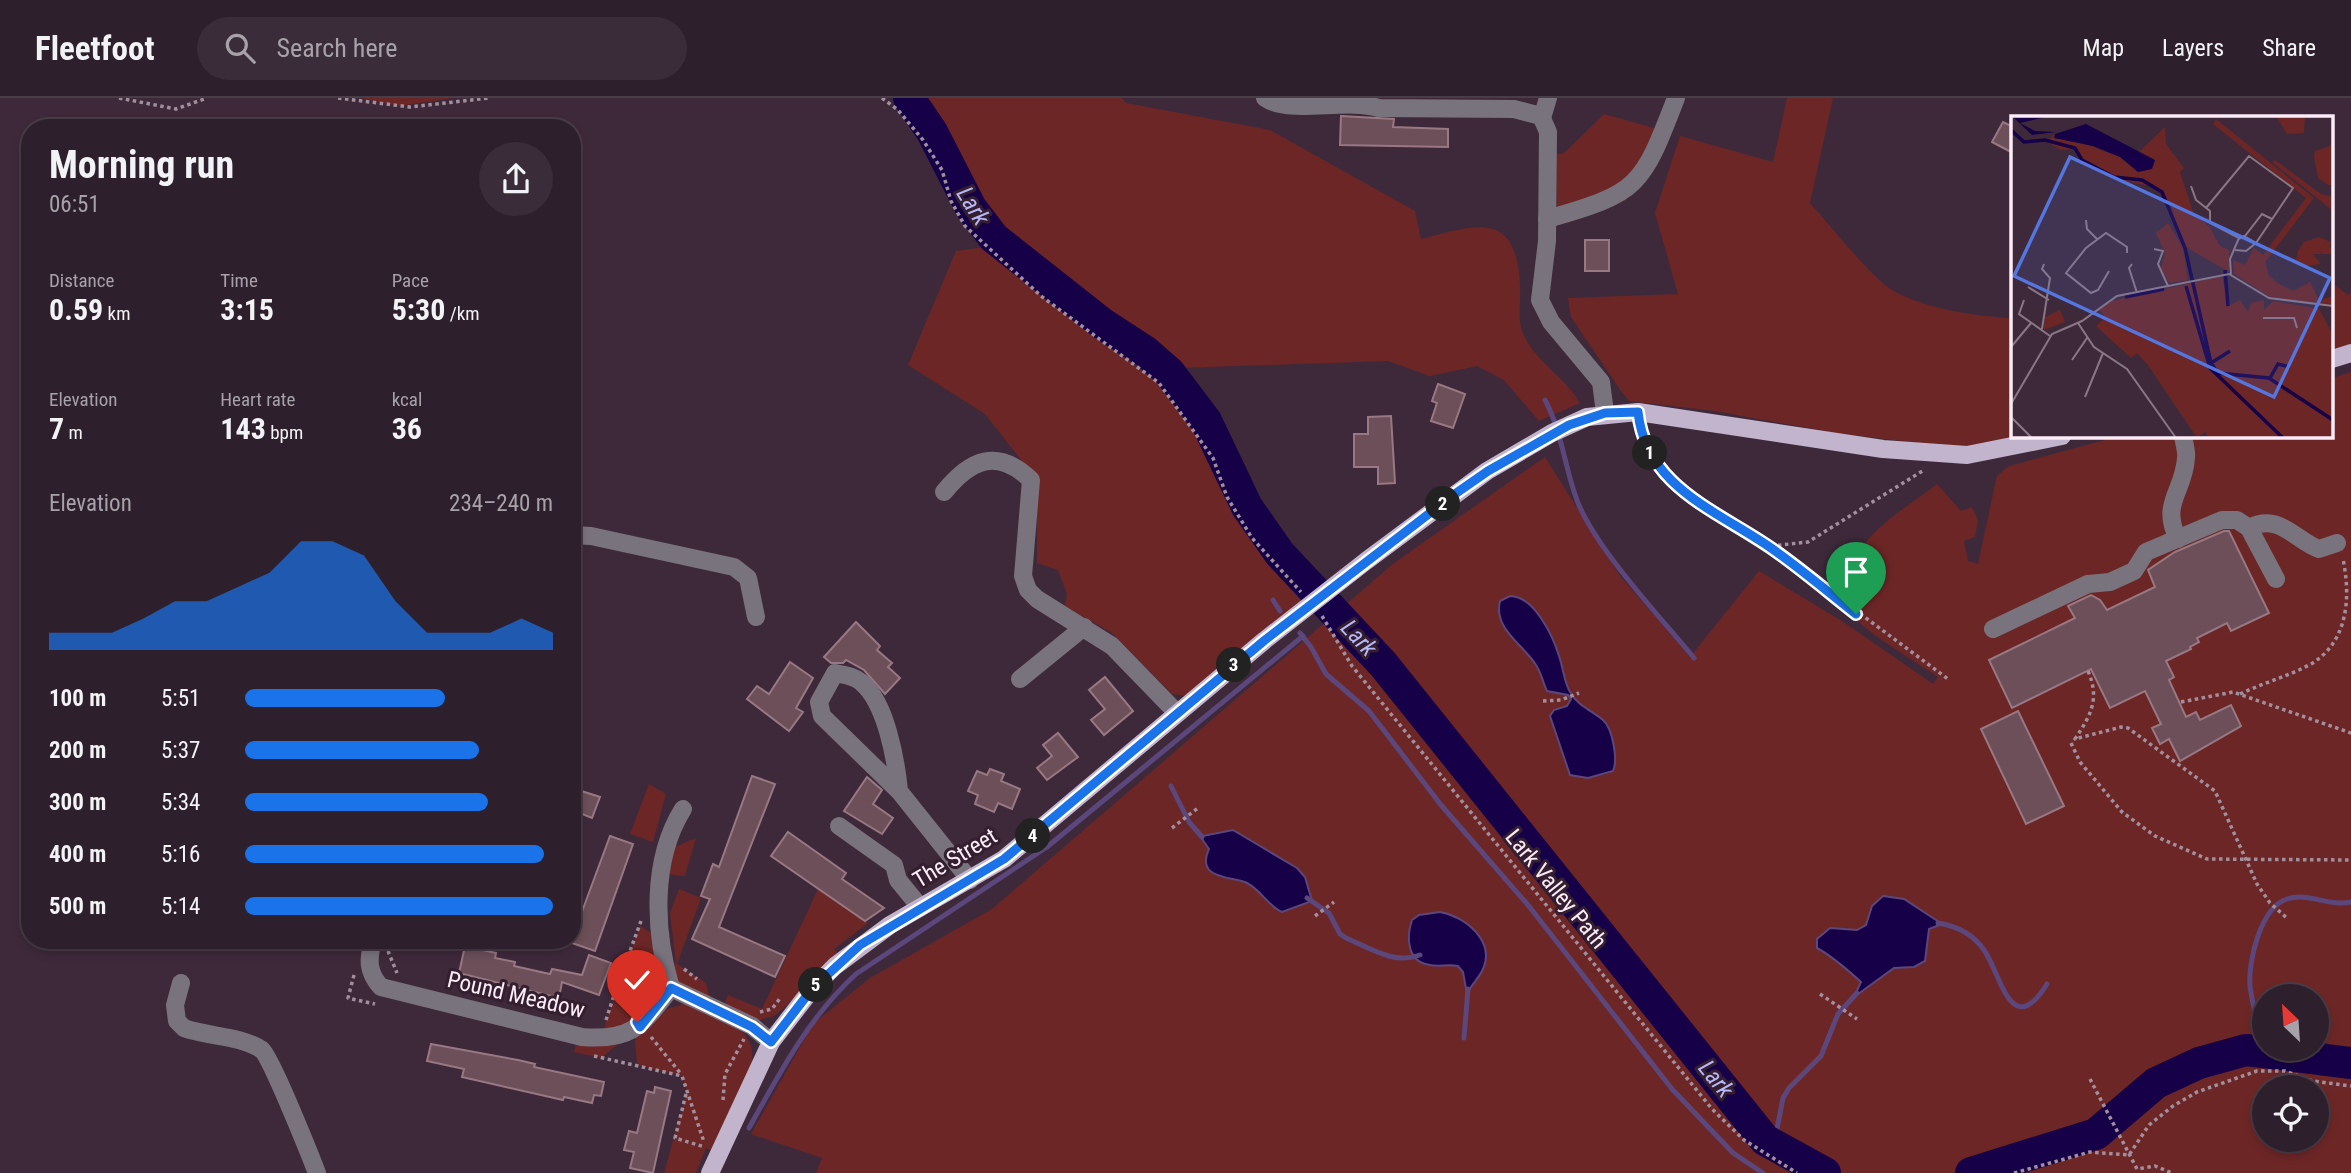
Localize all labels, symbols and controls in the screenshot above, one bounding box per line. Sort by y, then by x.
search box [197,17,687,80]
text: Fleetfoot [35,29,155,68]
icon: search [221,29,259,67]
text: Search here [277,33,397,63]
text: Map [2083,34,2124,62]
text: Layers [2162,34,2224,62]
text: Share [2262,34,2316,62]
inset map [2011,116,2334,438]
button: share [479,142,553,216]
text: Morning run [49,143,234,187]
water label: Lark [951,182,996,231]
text: 06:51 [49,191,100,218]
text: Distance [49,269,114,292]
text: Time [220,269,258,292]
text: Pace [392,269,429,292]
text: 0.59 [49,292,103,327]
text: 3:15 [220,292,274,327]
text: 5:30 [392,292,445,327]
text: km [103,302,130,325]
text: /km [445,302,480,325]
text: Elevation [49,388,117,411]
text: Heart rate [220,388,295,411]
text: kcal [392,388,422,411]
text: 7 [49,411,64,446]
text: 143 [220,411,266,446]
text: 36 [392,411,422,446]
text: m [64,421,83,444]
text: bpm [266,421,303,444]
pin: 1 [1632,436,1668,470]
text: 1 [1645,441,1654,464]
pin: 2 [1426,486,1460,522]
text: Elevation [49,490,132,517]
text: 234–240 m [449,490,553,517]
text: 2 [1438,492,1447,515]
pin [1826,542,1886,614]
icon: arrive [1837,553,1875,591]
water label: Lark [1335,614,1383,662]
pin: 3 [1216,648,1252,682]
text: 3 [1229,653,1238,676]
text: 100 m [49,685,106,712]
text: 5:51 [161,685,200,712]
text: 200 m [49,737,106,764]
text: 5:37 [161,737,200,764]
text: 300 m [49,789,106,816]
text: 5:34 [161,789,200,816]
pin: 4 [1016,818,1050,854]
street label: The Street [908,822,1002,894]
text: 4 [1028,824,1037,847]
street label: Lark Valley Path [1500,824,1612,954]
text: 400 m [49,841,106,868]
text: 5:16 [161,841,200,868]
text: 500 m [49,893,106,920]
text: 5:14 [161,893,200,920]
pin [607,950,667,1022]
icon: check [618,961,656,999]
street label: Pound Meadow [445,966,587,1024]
pin: 5 [798,968,834,1002]
text: 5 [811,973,820,996]
north arrow [2252,984,2329,1060]
map controls [2252,984,2329,1152]
water label: Lark [1693,1055,1740,1104]
button: locate [2252,1075,2329,1152]

